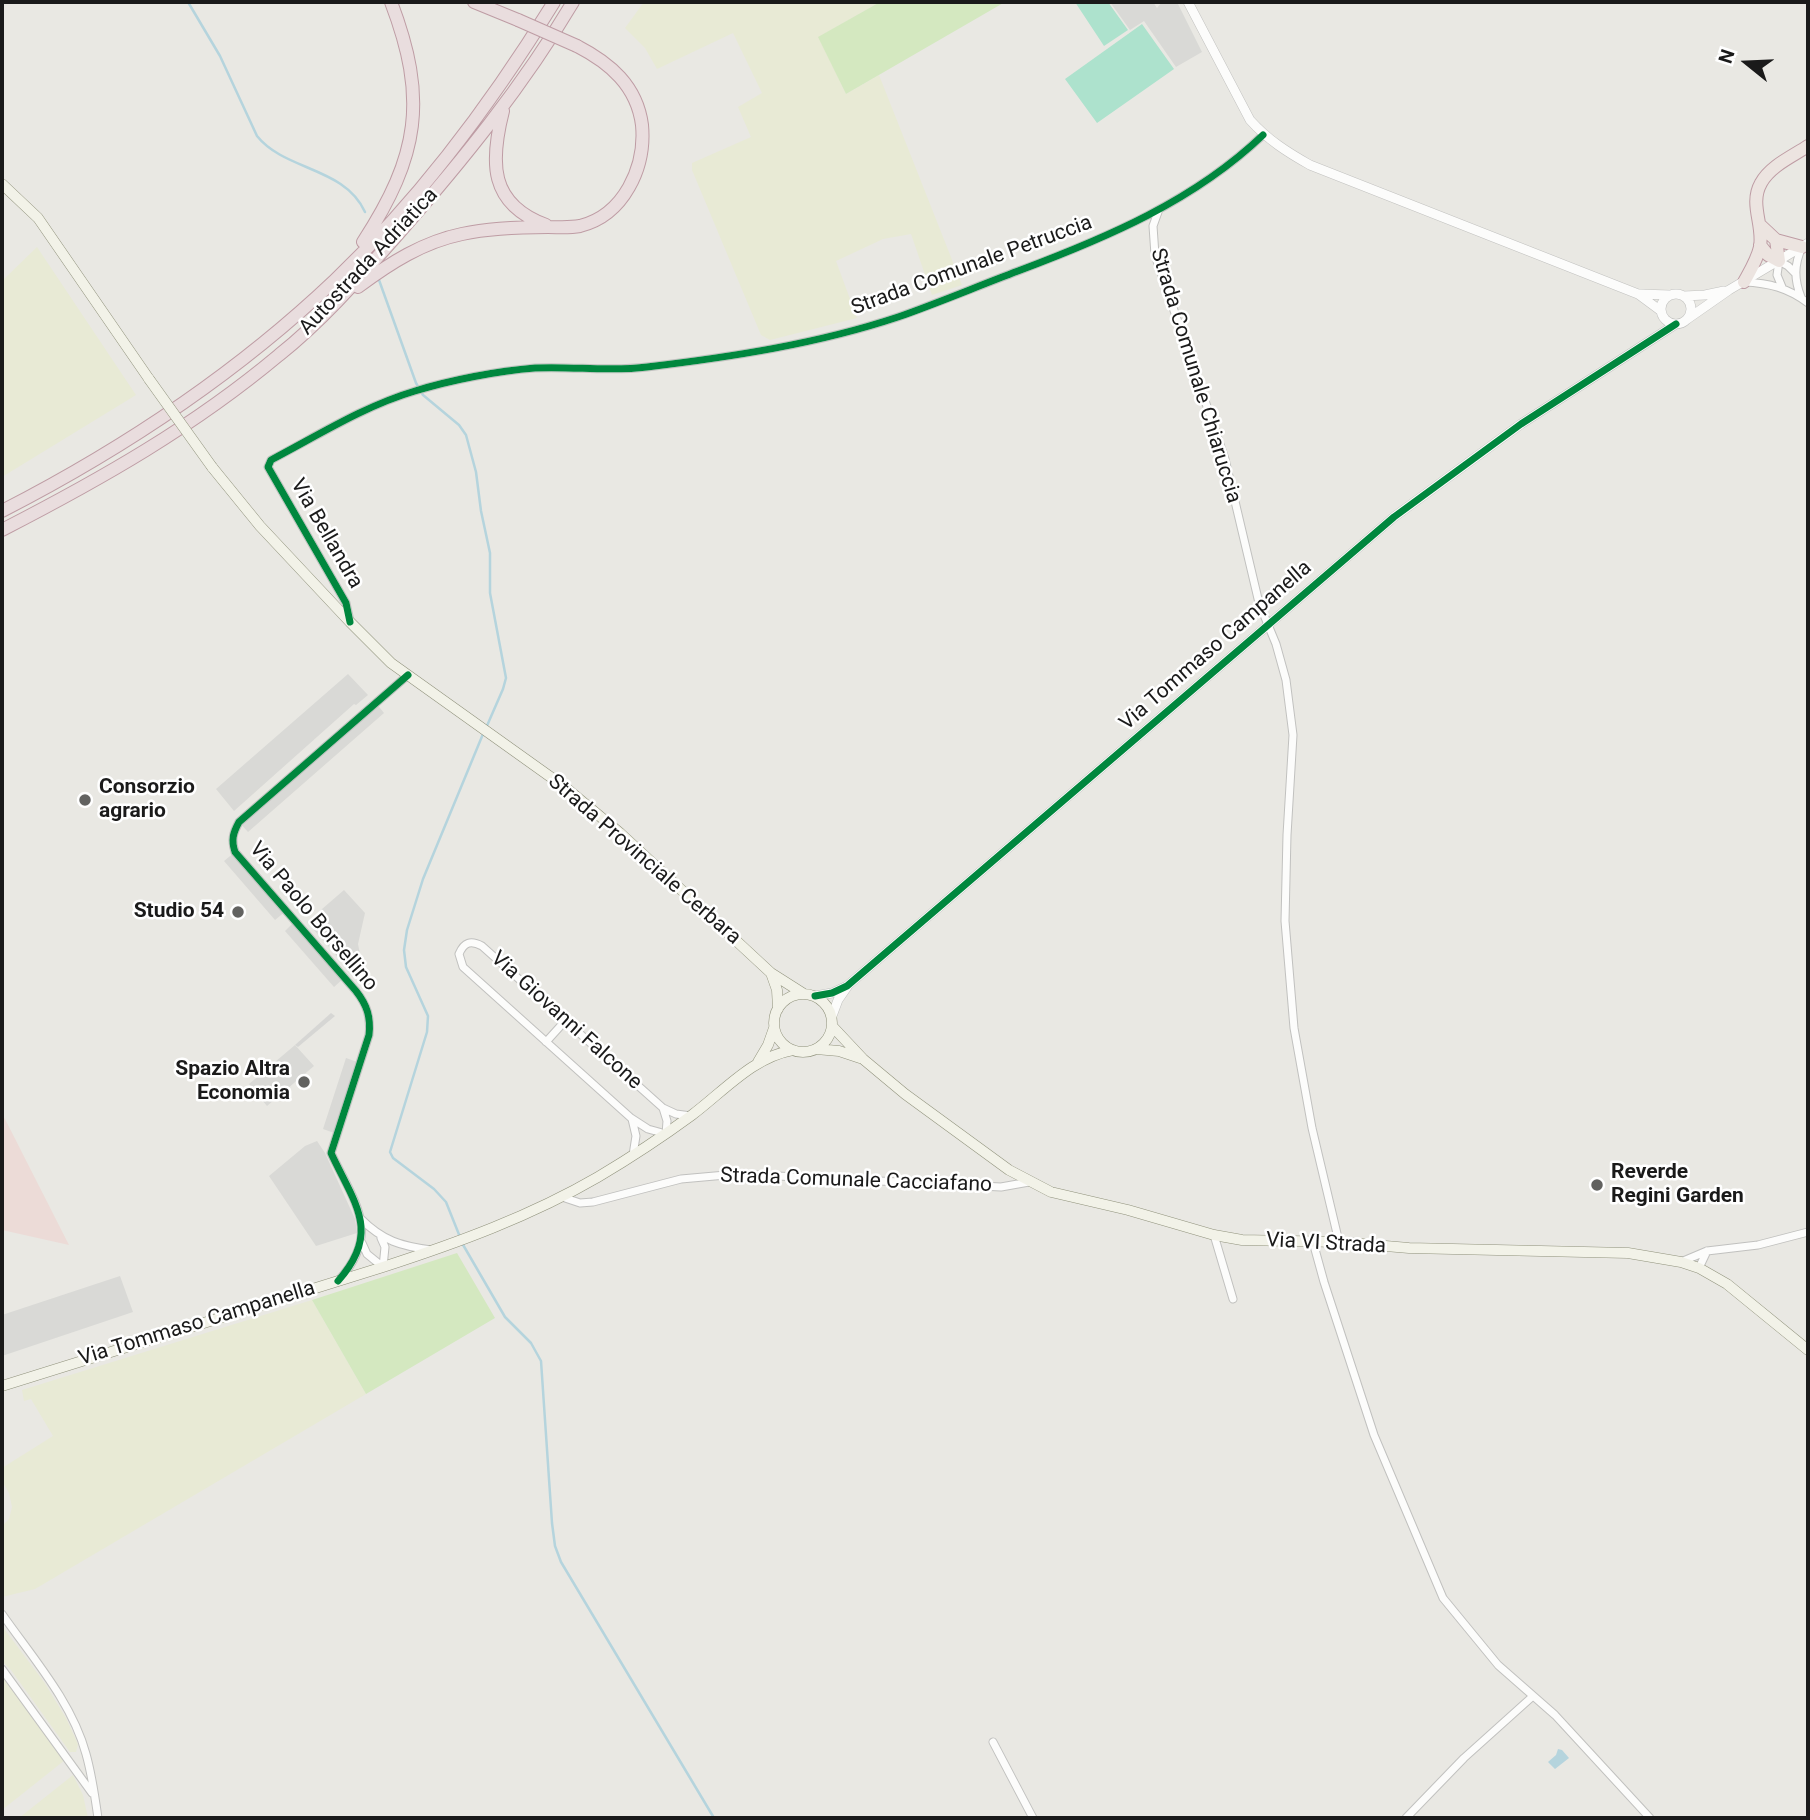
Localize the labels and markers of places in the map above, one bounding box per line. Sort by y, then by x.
place label: Consorzio agrario [99,775,195,825]
marker: Consorzio agrario [77,792,93,808]
place label: Studio 54 [134,899,224,925]
marker: Studio 54 [230,904,246,920]
place label: Spazio Altra Economia [175,1057,290,1107]
marker: Spazio Altra Economia [296,1074,312,1090]
place label: Reverde Regini Garden [1611,1160,1744,1210]
marker: Reverde Regini Garden [1589,1177,1605,1193]

